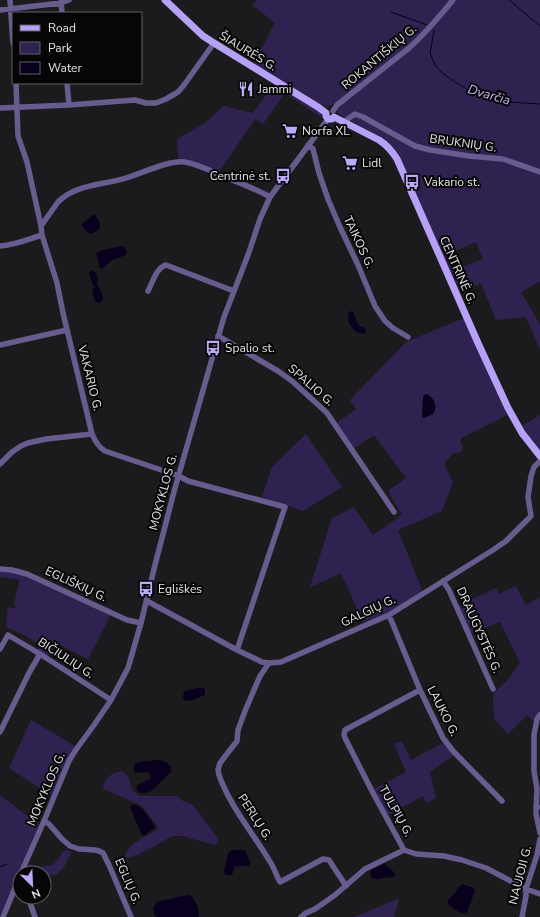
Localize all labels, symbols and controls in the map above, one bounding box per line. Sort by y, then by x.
legend [12,12,142,84]
text: Road [48,20,76,36]
street label: ROKANTIŠKIŲ G. [338,21,420,93]
street label: ŠIAURĖS G. [216,27,280,75]
text: Park [48,40,73,56]
text: Water [48,60,82,76]
restaurant icon: Jammi [237,80,255,98]
water label: Dvarčia [466,80,513,110]
place label: Jammi [257,81,292,97]
supermarket icon: Norfa XL [281,122,299,140]
place label: Norfa XL [302,123,350,139]
street label: BRUKNIŲ G. [428,130,498,156]
supermarket icon: Lidl [341,154,359,172]
place label: Lidl [362,155,382,171]
bus stop icon: Centrinė st. [274,167,292,185]
place label: Centrinė st. [210,168,271,184]
bus stop icon: Vakario st. [403,173,421,191]
place label: Vakario st. [423,174,480,190]
street label: TAIKOS G. [340,213,378,271]
street label: CENTRINĖ G. [436,234,480,306]
bus stop icon: Spalio st. [204,339,222,357]
place label: Spalio st. [225,340,275,356]
street label: VAKARIO G. [74,343,106,413]
street label: SPALIO G. [285,361,337,409]
street label: MOKYKLOS G. [145,452,181,532]
street label: EGLIŠKIŲ G. [42,563,110,605]
bus stop icon: Egliškės [137,580,155,598]
place label: Egliškės [158,581,202,597]
street label: DRAUGYSTĖS G. [453,584,505,676]
street label: GALGIŲ G. [338,591,398,631]
street label: BIČIULIŲ G. [35,634,97,682]
street label: LAUKO G. [423,683,463,739]
street label: MOKYKLOS G. [23,750,69,828]
street label: TULPIŲ G. [375,782,417,840]
street label: PERLŲ G. [234,791,276,843]
street label: NAUJOJI G. [505,844,535,906]
street label: EGLIŲ G. [111,856,145,906]
north arrow [12,865,52,905]
text: N [29,885,43,902]

